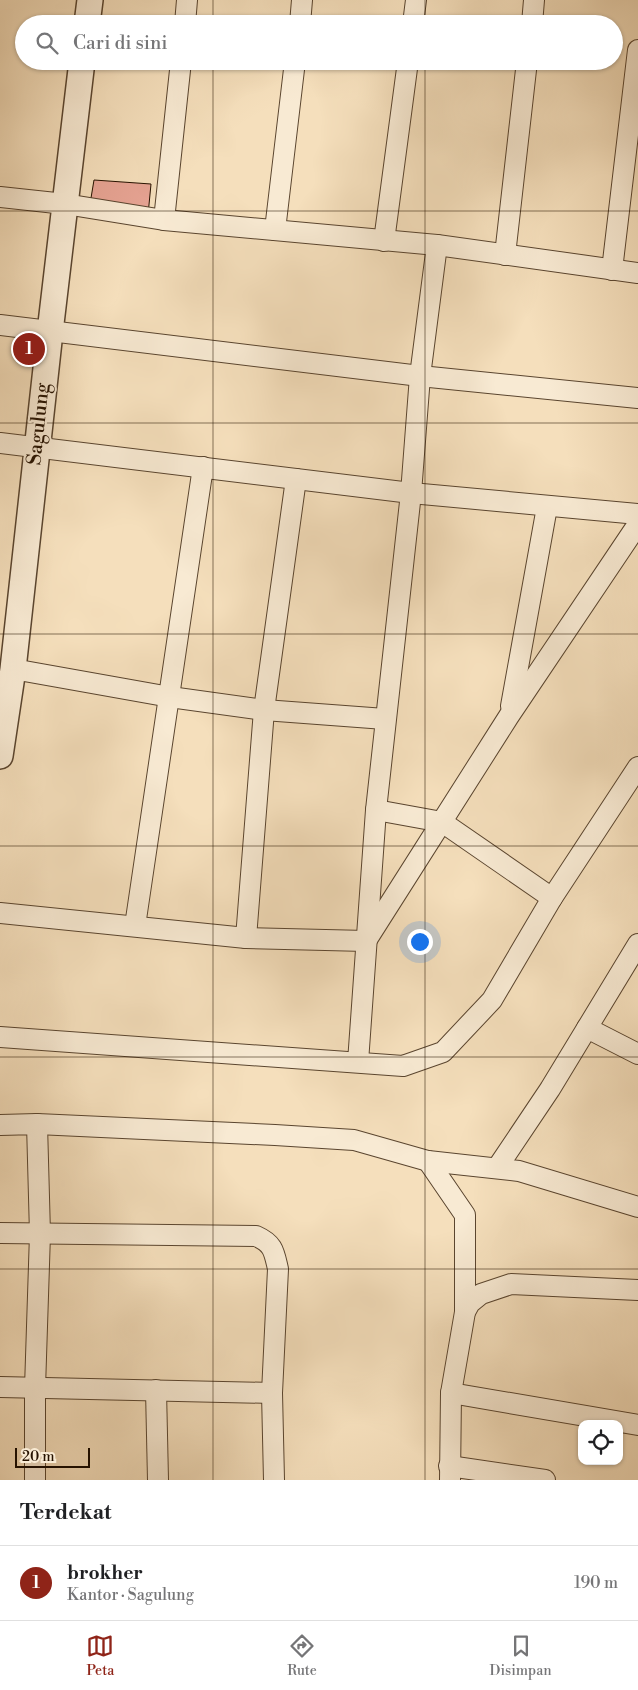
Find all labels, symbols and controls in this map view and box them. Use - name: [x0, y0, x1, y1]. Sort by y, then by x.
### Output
- search box: [15, 15, 623, 70]
- icon: search: [33, 29, 61, 57]
- text: Cari di sini: [73, 31, 168, 55]
- pin: 1: [13, 330, 45, 368]
- street label: Sagulung: [22, 381, 56, 467]
- your location: [407, 929, 433, 955]
- map controls: [578, 1420, 623, 1465]
- button: locate: [578, 1420, 623, 1465]
- scale bar: [15, 1445, 90, 1468]
- text: 20 m: [22, 1448, 54, 1466]
- text: Terdekat: [20, 1500, 111, 1526]
- text: brokher: [67, 1561, 143, 1585]
- text: 1: [32, 1573, 40, 1593]
- text: 190 m: [574, 1573, 618, 1593]
- text: Kantor · Sagulung: [67, 1585, 194, 1605]
- tab: Peta: [86, 1632, 114, 1680]
- tab: Rute: [287, 1632, 317, 1680]
- tab: Disimpan: [490, 1632, 552, 1680]

